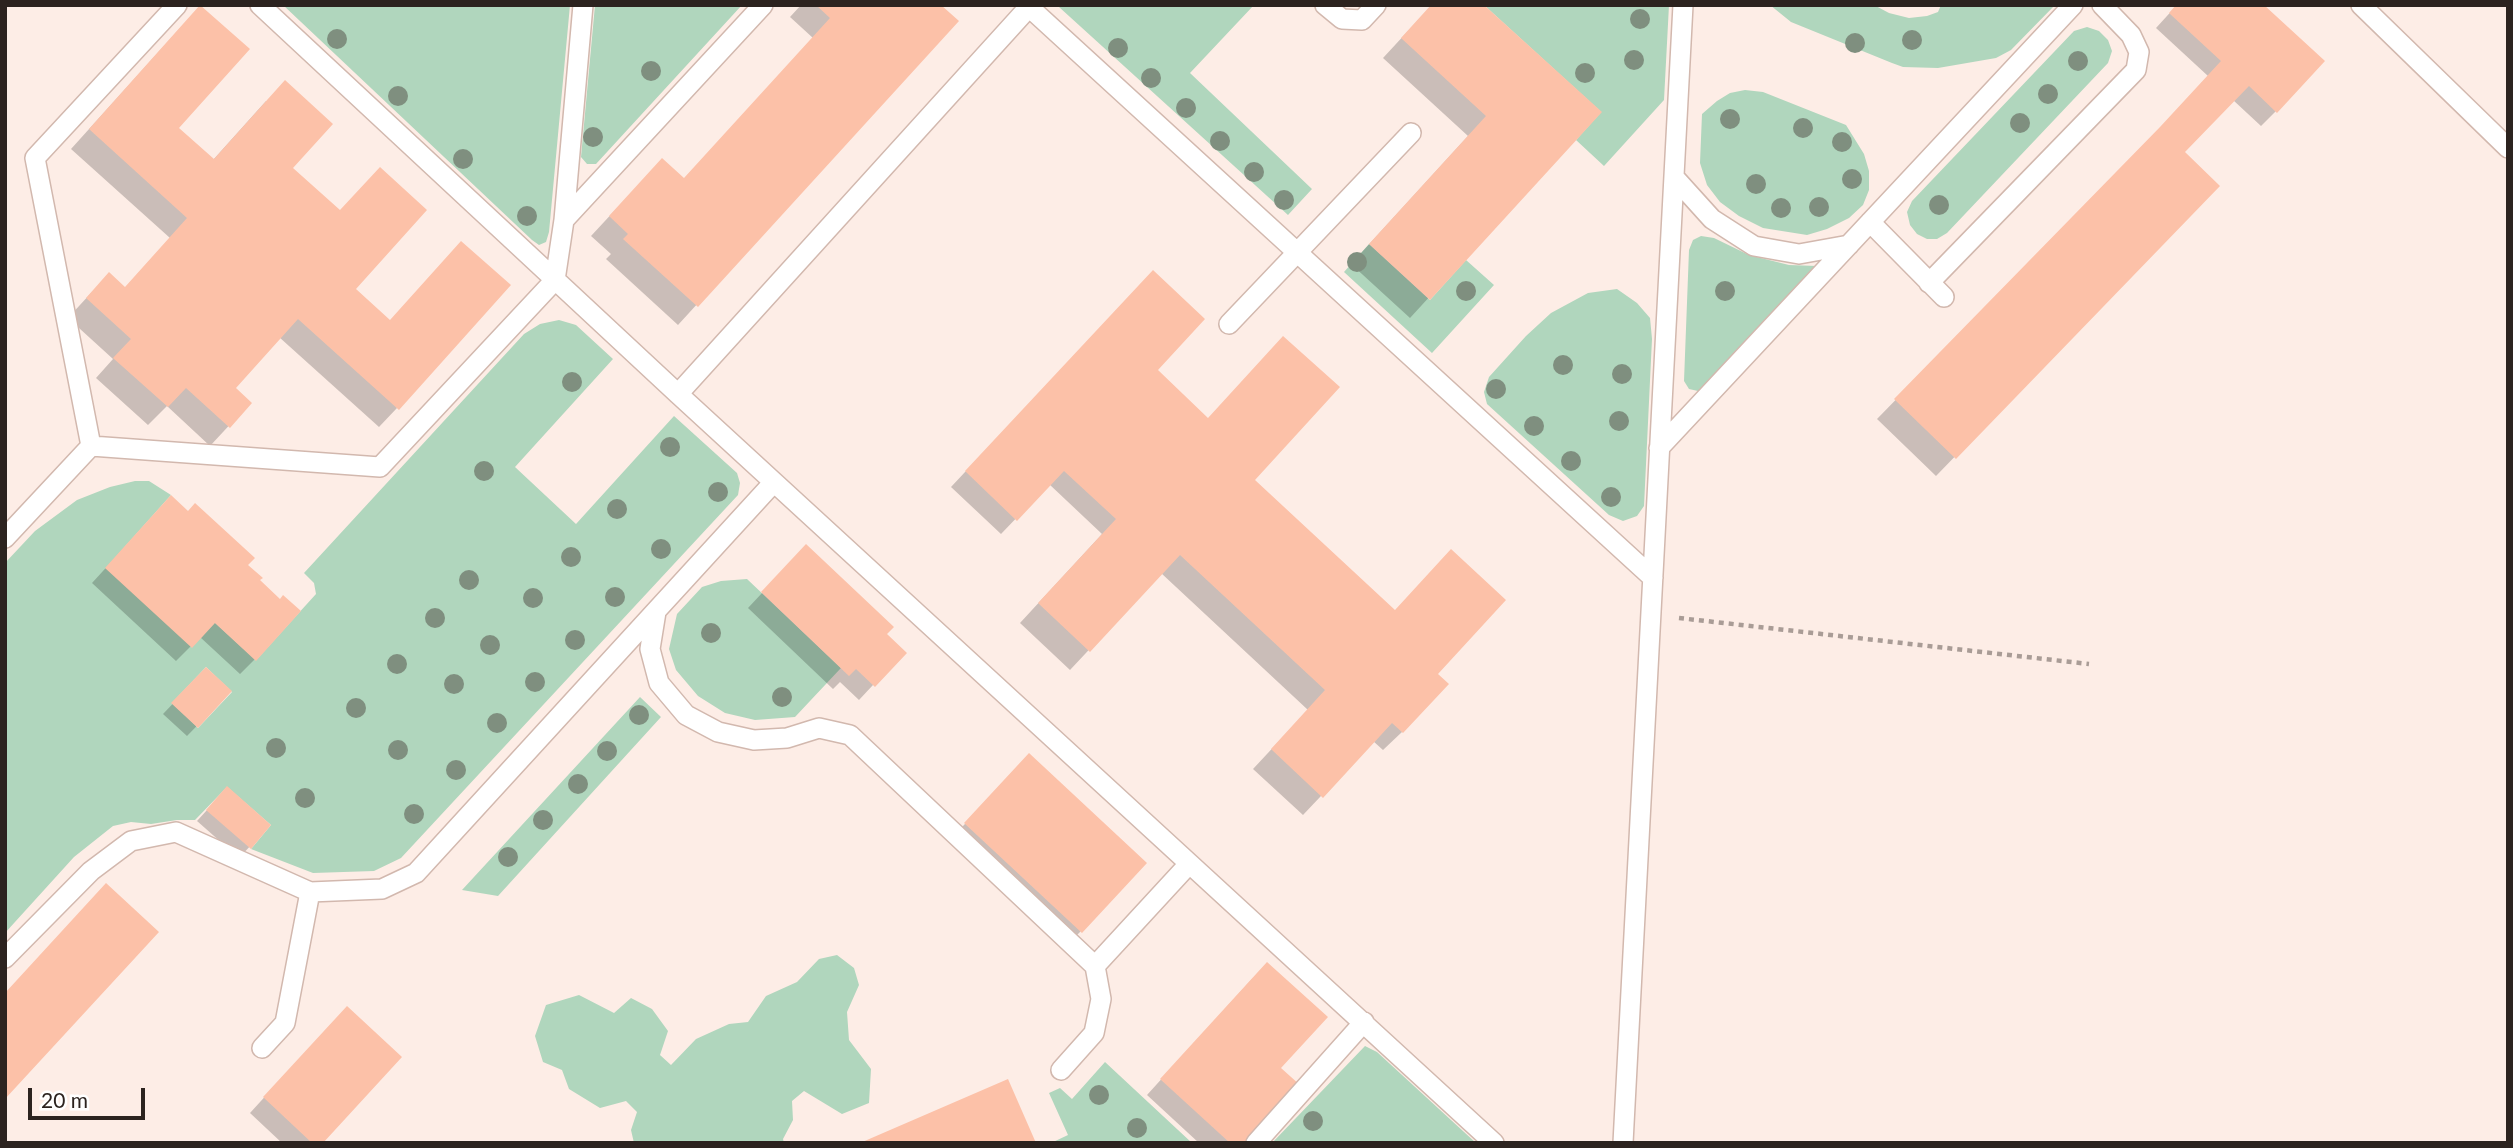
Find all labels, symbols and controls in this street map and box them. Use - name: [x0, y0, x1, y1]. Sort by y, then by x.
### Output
- scale bar: [32, 1074, 149, 1118]
- text: 20 m: [41, 1087, 88, 1112]

